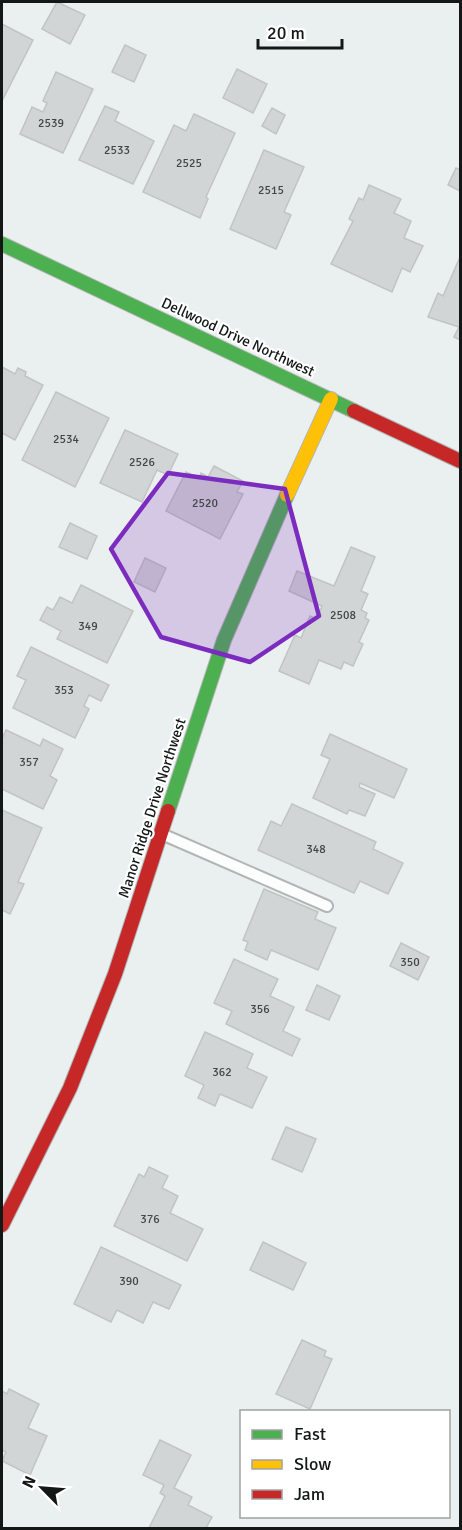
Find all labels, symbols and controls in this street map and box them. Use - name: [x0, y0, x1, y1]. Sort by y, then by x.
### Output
- scale bar: [258, 12, 342, 50]
- text: 20 m: [267, 22, 305, 44]
- house number: 2539: [38, 116, 64, 131]
- house number: 2533: [104, 143, 130, 158]
- house number: 2525: [176, 156, 202, 171]
- house number: 2515: [258, 183, 284, 198]
- street label: Dellwood Drive Northwest: [158, 294, 318, 380]
- house number: 2534: [53, 432, 79, 447]
- house number: 2526: [129, 455, 155, 470]
- house number: 2520: [192, 496, 218, 511]
- house number: 2508: [330, 608, 356, 623]
- house number: 349: [78, 619, 98, 634]
- house number: 353: [54, 683, 74, 698]
- street label: Manor Ridge Drive Northwest: [114, 716, 190, 900]
- house number: 357: [19, 755, 39, 770]
- house number: 348: [306, 842, 326, 857]
- house number: 350: [400, 955, 420, 970]
- house number: 356: [250, 1002, 270, 1017]
- house number: 362: [212, 1065, 232, 1080]
- house number: 376: [140, 1212, 160, 1227]
- house number: 390: [119, 1274, 139, 1289]
- legend: [240, 1410, 450, 1518]
- text: Fast: [294, 1423, 326, 1445]
- text: Slow: [294, 1453, 331, 1475]
- north arrow: [12, 1458, 72, 1518]
- text: N: [18, 1473, 41, 1491]
- text: Jam: [294, 1483, 325, 1505]

